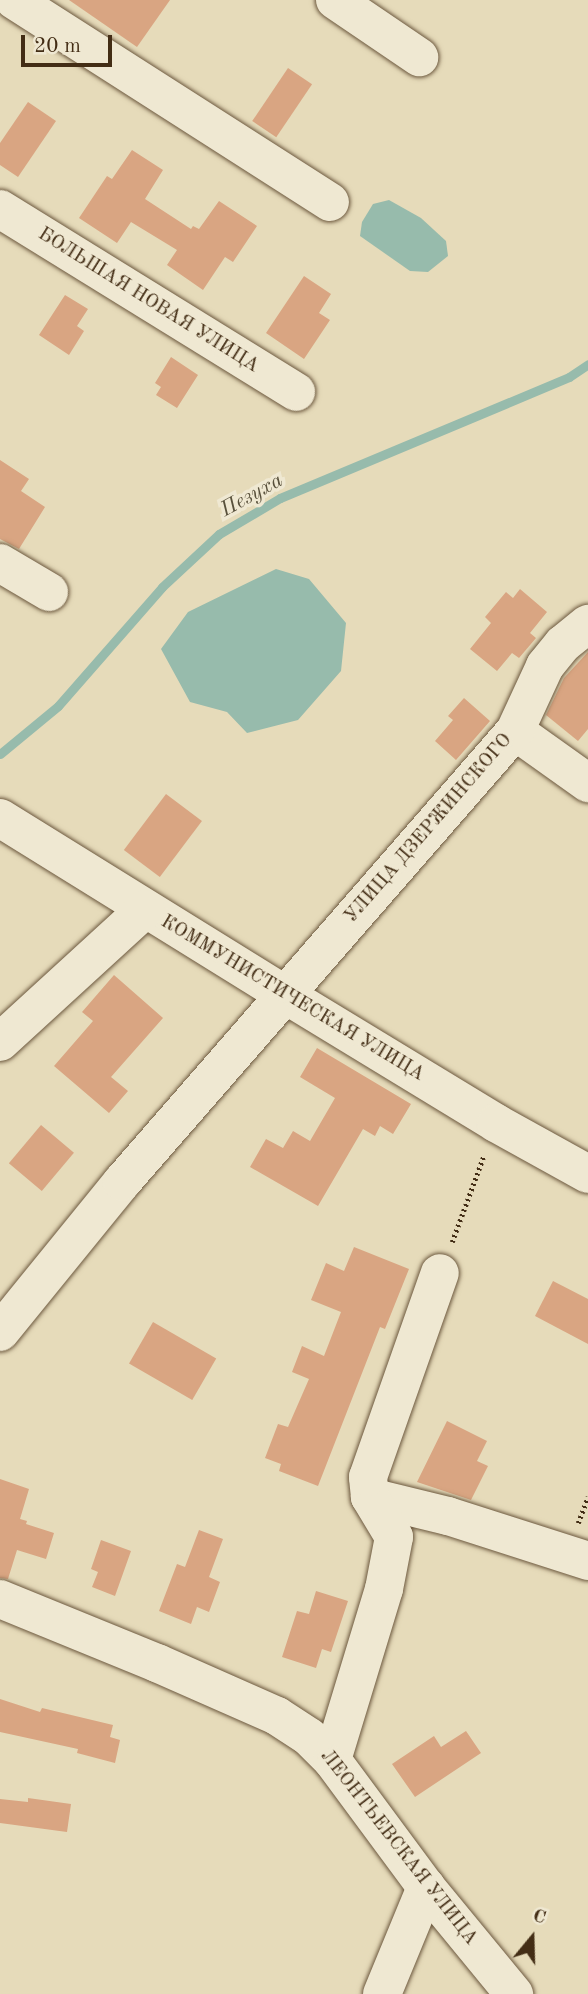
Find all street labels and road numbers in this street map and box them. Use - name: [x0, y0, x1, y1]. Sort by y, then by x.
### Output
- street label: БОЛЬШАЯ НОВАЯ УЛИЦА: [33, 223, 263, 379]
- street label: УЛИЦА ДЗЕРЖИНСКОГО: [340, 730, 518, 928]
- street label: КОММУНИСТИЧЕСКАЯ УЛИЦА: [156, 911, 428, 1087]
- street label: ЛЕОНТЬЕВСКАЯ УЛИЦА: [315, 1746, 481, 1950]

